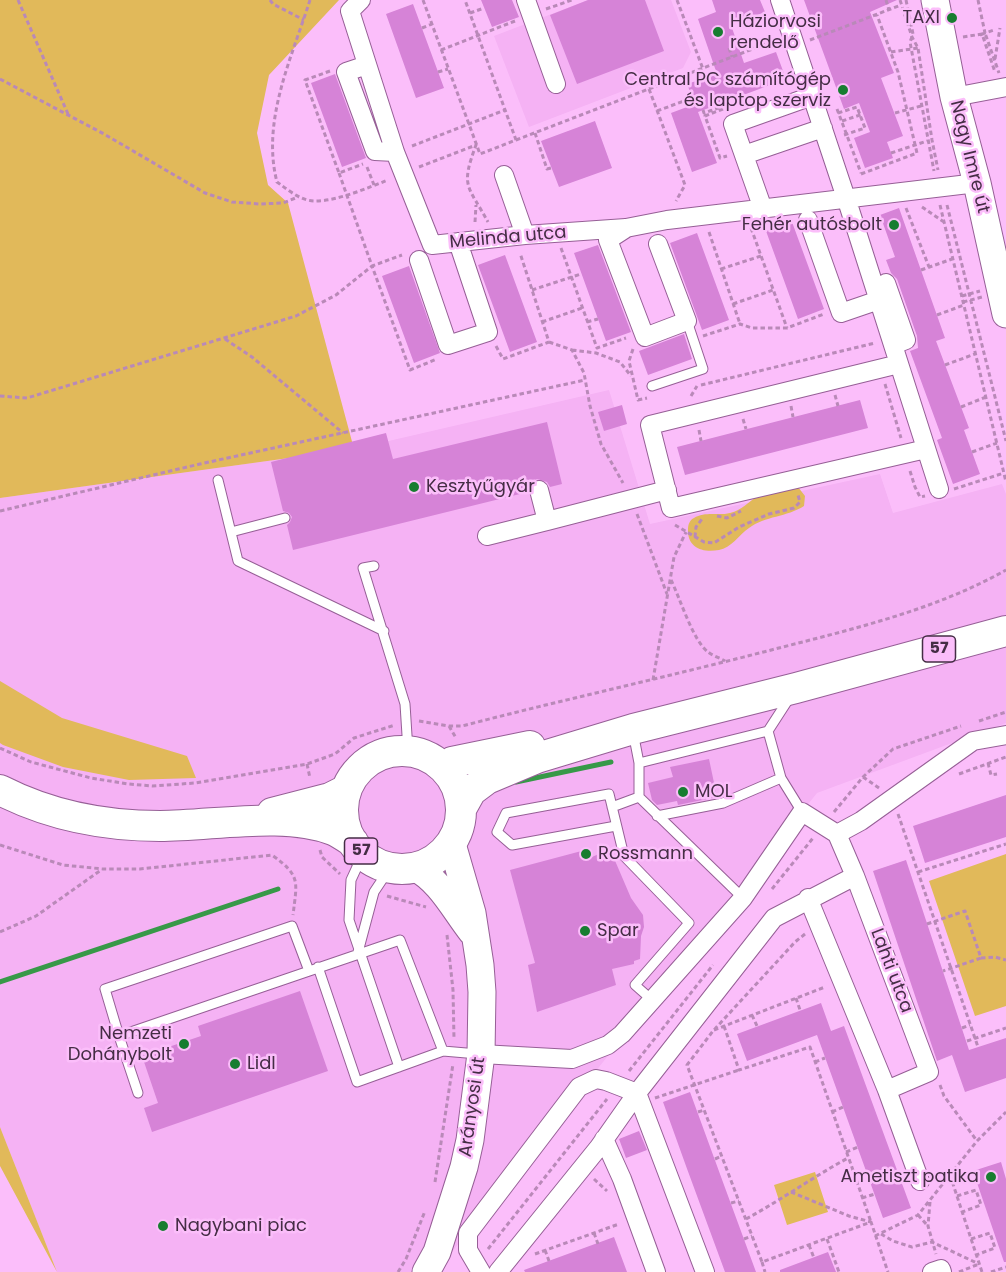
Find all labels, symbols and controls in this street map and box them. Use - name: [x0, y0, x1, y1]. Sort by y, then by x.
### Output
- place label: TAXI: [903, 7, 940, 29]
- place label: Háziorvosi rendelő: [730, 11, 821, 54]
- marker: TAXI: [945, 11, 959, 25]
- marker: Háziorvosi rendelő: [711, 25, 725, 39]
- place label: Central PC számítógép és laptop szerviz: [624, 69, 831, 112]
- marker: Central PC számítógép és laptop szerviz: [836, 83, 850, 97]
- street label: Nagy Imre út: [945, 98, 993, 216]
- place label: Fehér autósbolt: [742, 214, 882, 236]
- marker: Fehér autósbolt: [887, 218, 901, 232]
- street label: Melinda utca: [449, 222, 567, 254]
- place label: Kesztyűgyár: [426, 476, 535, 498]
- marker: Kesztyűgyár: [407, 480, 421, 494]
- road number: 57: [922, 636, 956, 662]
- place label: MOL: [695, 781, 732, 803]
- marker: MOL: [676, 785, 690, 799]
- road number: 57: [344, 838, 378, 864]
- place label: Rossmann: [598, 843, 693, 865]
- marker: Rossmann: [579, 847, 593, 861]
- place label: Spar: [597, 920, 639, 942]
- marker: Spar: [578, 924, 592, 938]
- street label: Lahti utca: [865, 926, 917, 1016]
- place label: Nemzeti Dohánybolt: [68, 1023, 172, 1066]
- marker: Nemzeti Dohánybolt: [177, 1037, 191, 1051]
- place label: Lidl: [247, 1053, 276, 1075]
- street label: Arányosi út: [455, 1056, 491, 1158]
- marker: Lidl: [228, 1057, 242, 1071]
- place label: Ametiszt patika: [840, 1166, 979, 1188]
- marker: Ametiszt patika: [984, 1170, 998, 1184]
- place label: Nagybani piac: [175, 1215, 307, 1237]
- marker: Nagybani piac: [156, 1219, 170, 1233]

